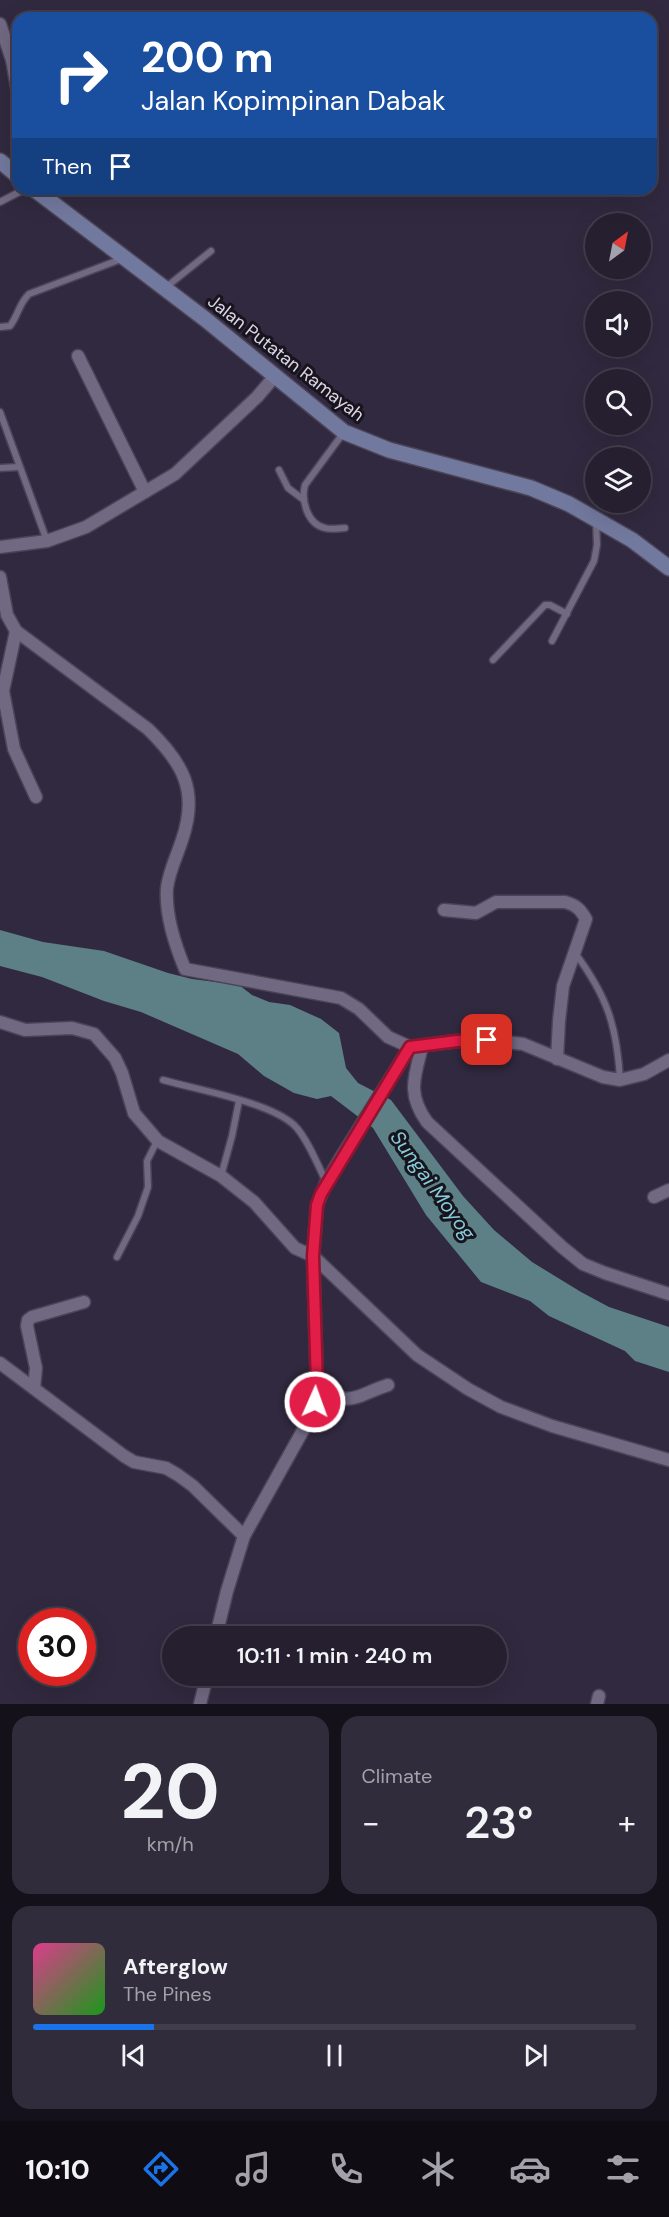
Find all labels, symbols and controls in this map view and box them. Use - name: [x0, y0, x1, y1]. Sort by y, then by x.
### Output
- text: 200 m: [141, 30, 274, 85]
- icon: right: [42, 36, 120, 114]
- text: Jalan Kopimpinan Dabak: [141, 83, 446, 118]
- icon: arrive: [104, 150, 137, 183]
- text: Then: [42, 152, 92, 181]
- north arrow: [585, 213, 651, 279]
- map controls: [585, 213, 651, 513]
- street label: Jalan Putatan Ramayah: [203, 289, 369, 427]
- button: sound: [585, 291, 651, 357]
- button: search: [585, 369, 651, 435]
- button: layers: [585, 447, 651, 513]
- pin: [461, 1014, 512, 1065]
- icon: arrive: [470, 1023, 503, 1056]
- water label: Sungai Moyog: [385, 1125, 482, 1245]
- position arrow: [283, 1370, 347, 1434]
- speed limit sign: 30: [18, 1608, 96, 1686]
- text: 10:11 · 1 min · 240 m: [237, 1641, 432, 1670]
- text: 20: [120, 1741, 220, 1842]
- text: Climate: [362, 1763, 432, 1789]
- text: 23°: [464, 1793, 533, 1852]
- text: −: [362, 1801, 380, 1844]
- text: +: [618, 1801, 636, 1844]
- text: km/h: [147, 1831, 194, 1857]
- text: Afterglow: [123, 1952, 228, 1981]
- text: The Pines: [123, 1981, 212, 2007]
- icon: previous: [117, 2039, 150, 2072]
- icon: pause: [318, 2039, 351, 2072]
- icon: next: [519, 2039, 552, 2072]
- icon: directions: [140, 2148, 182, 2190]
- icon: music: [232, 2148, 274, 2190]
- icon: phone: [325, 2148, 367, 2190]
- icon: climate: [417, 2148, 459, 2190]
- icon: car: [509, 2148, 551, 2190]
- icon: filters: [602, 2148, 644, 2190]
- text: 10:10: [25, 2152, 90, 2187]

